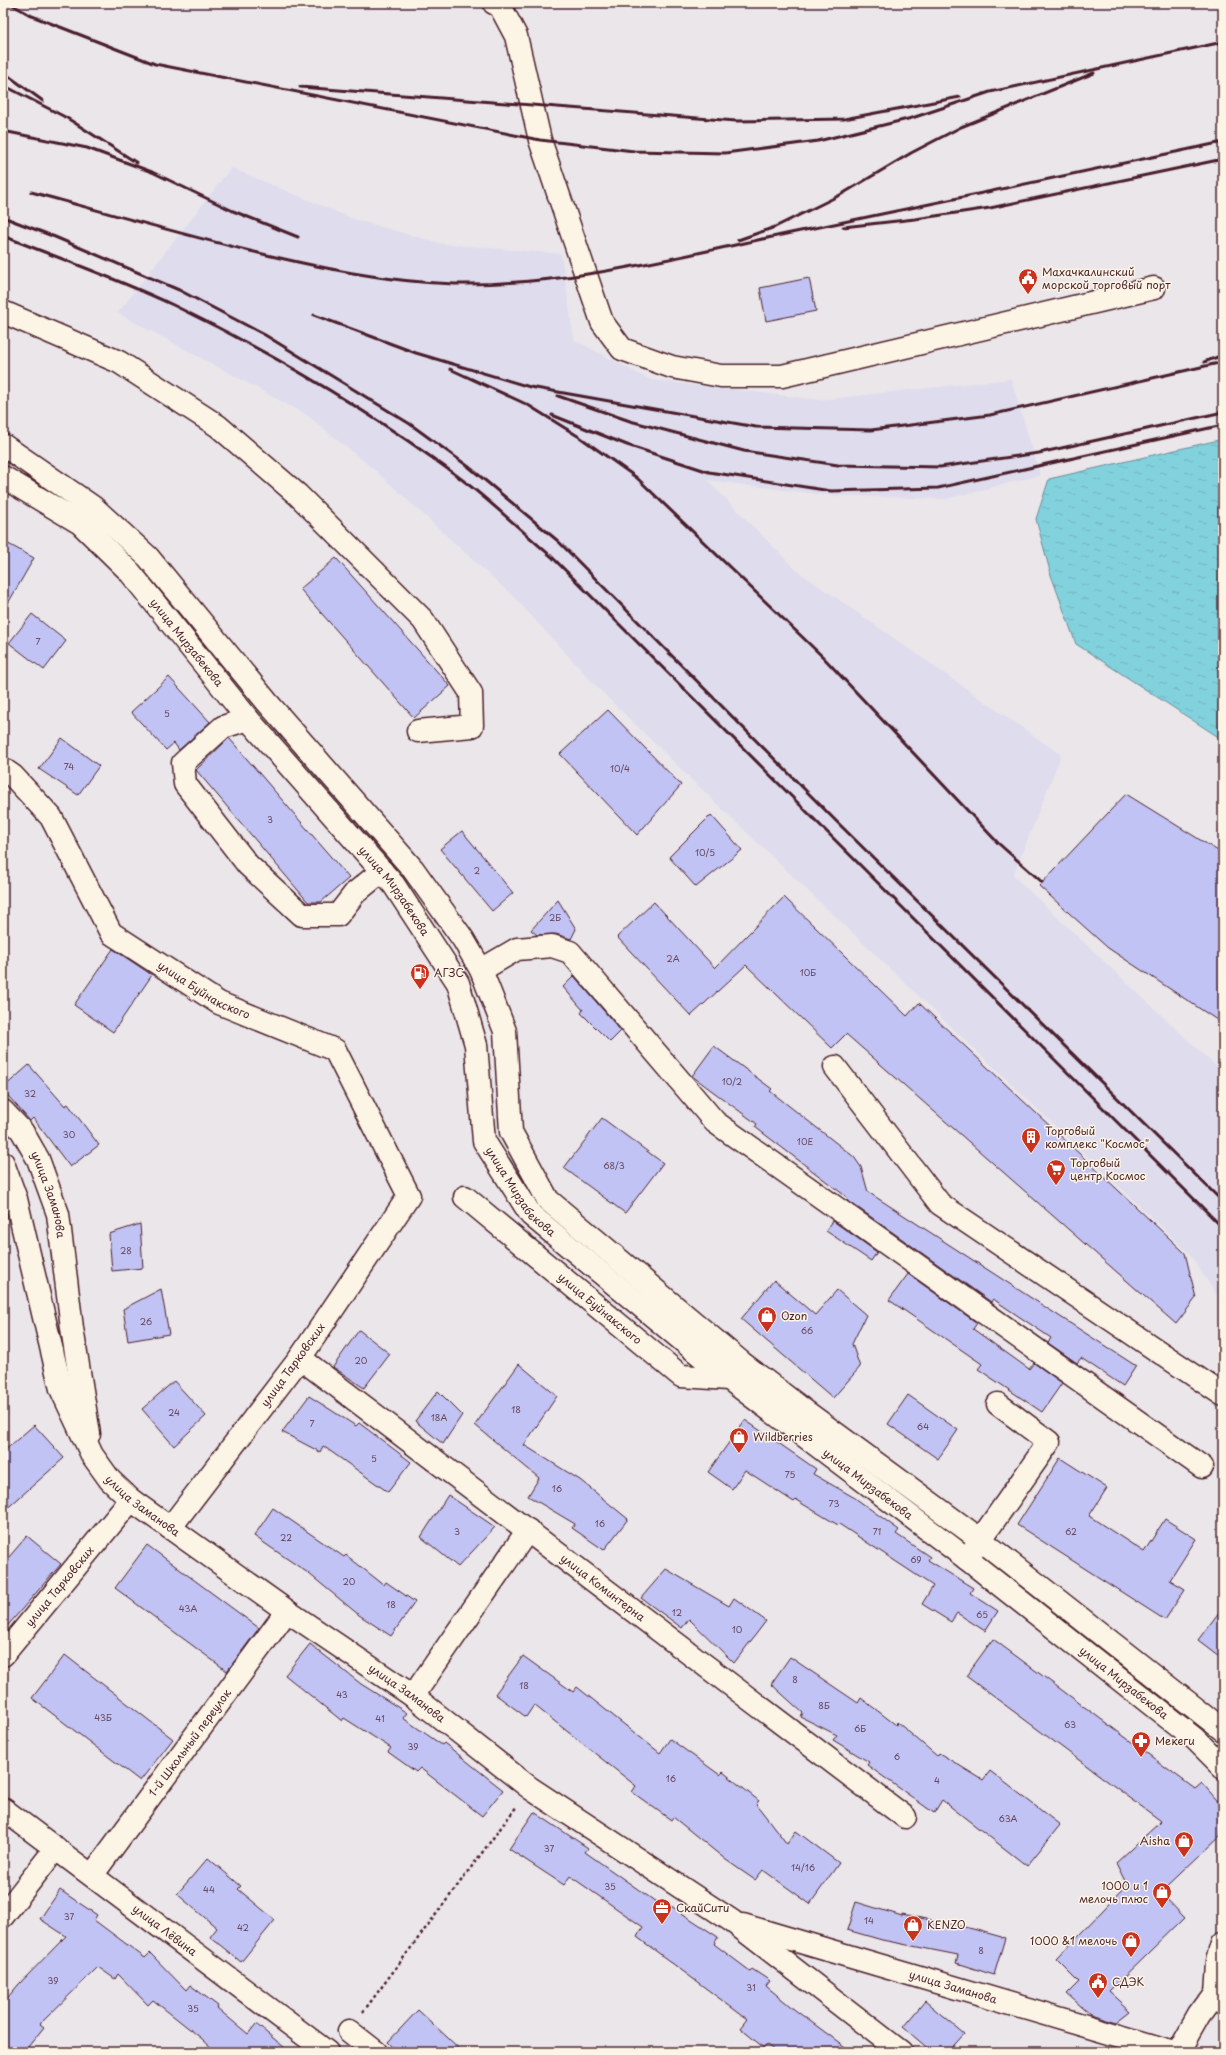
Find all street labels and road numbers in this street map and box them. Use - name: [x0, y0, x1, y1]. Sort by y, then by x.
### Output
- street label: улица Мирзабекова: [146, 594, 228, 690]
- street label: улица Мирзабекова: [355, 842, 434, 939]
- street label: улица Буйнакского: [154, 956, 253, 1023]
- street label: улица Мирзабекова: [482, 1143, 560, 1240]
- street label: улица Заманова: [27, 1147, 70, 1239]
- street label: улица Буйнакского: [554, 1268, 646, 1348]
- street label: улица Тарковских: [256, 1319, 329, 1410]
- street label: улица Мирзабекова: [819, 1444, 917, 1523]
- street label: улица Заманова: [101, 1472, 184, 1540]
- street label: улица Тарковских: [21, 1542, 98, 1630]
- street label: улица Коминтерна: [557, 1550, 649, 1625]
- street label: улица Мирзабекова: [1076, 1642, 1172, 1723]
- street label: улица Заманова: [365, 1659, 449, 1726]
- street label: 1-й Школьный переулок: [144, 1685, 235, 1800]
- street label: улица Лёвина: [129, 1900, 201, 1960]
- street label: улица Заманова: [907, 1965, 999, 2007]

